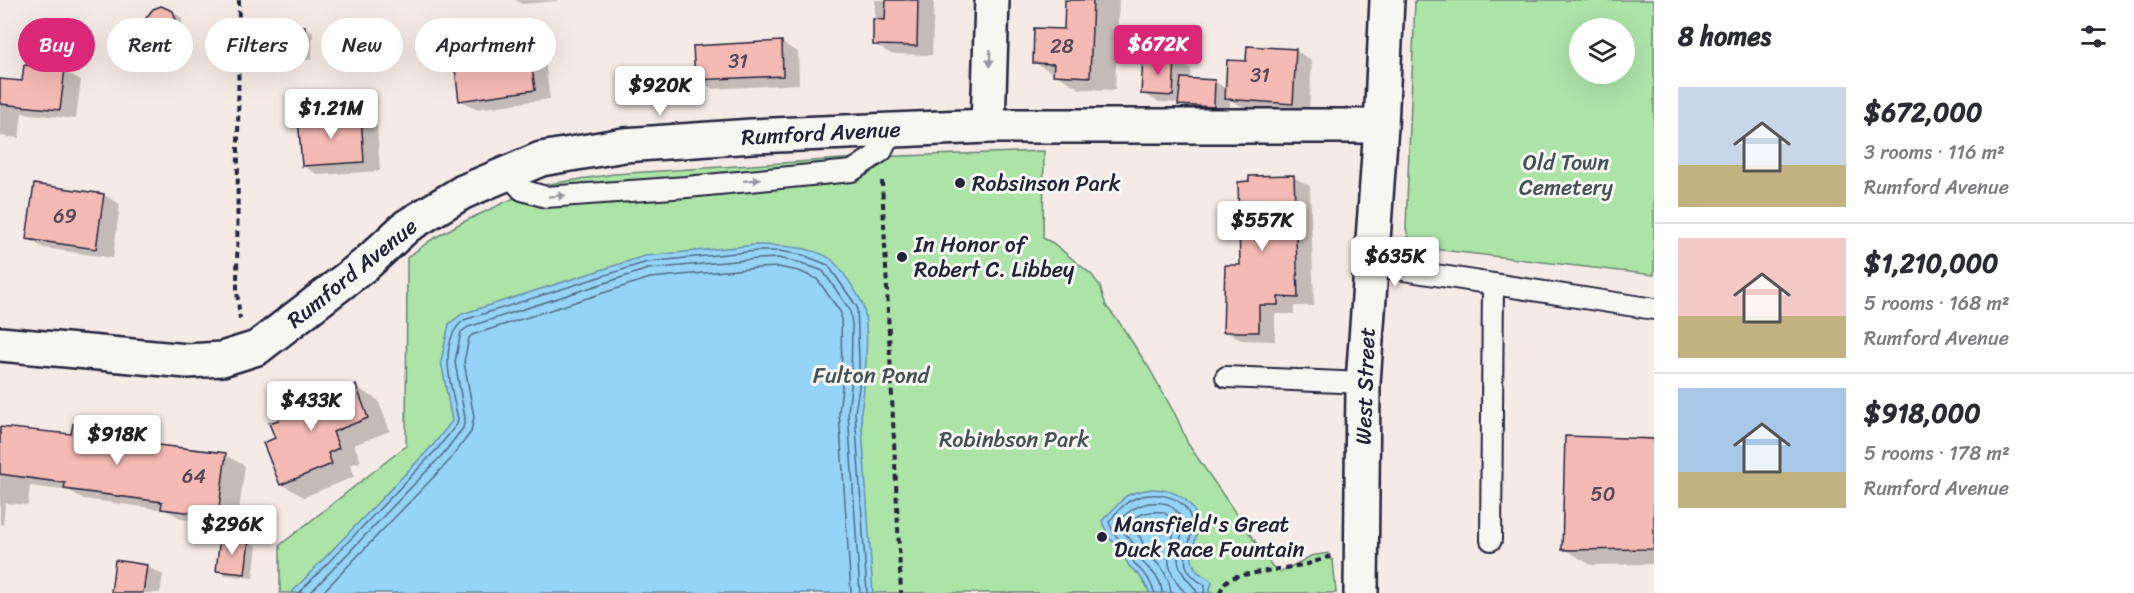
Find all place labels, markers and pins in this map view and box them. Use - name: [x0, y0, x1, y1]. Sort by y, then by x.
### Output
- pin: $672K: [1116, 25, 1200, 76]
- pin: $920K: [618, 66, 702, 117]
- pin: $1.21M: [282, 89, 380, 140]
- place label: Robsinson Park: [972, 164, 1121, 203]
- marker: Robsinson Park: [953, 176, 967, 190]
- pin: $557K: [1220, 201, 1304, 252]
- place label: In Honor of Robert C. Libbey: [913, 225, 1075, 289]
- pin: $635K: [1353, 237, 1437, 288]
- marker: In Honor of Robert C. Libbey: [895, 250, 909, 264]
- pin: $433K: [269, 381, 353, 432]
- pin: $918K: [75, 415, 159, 466]
- pin: $296K: [190, 505, 274, 556]
- place label: Mansfield's Great Duck Race Fountain: [1114, 505, 1305, 569]
- marker: Mansfield's Great Duck Race Fountain: [1095, 530, 1109, 544]

